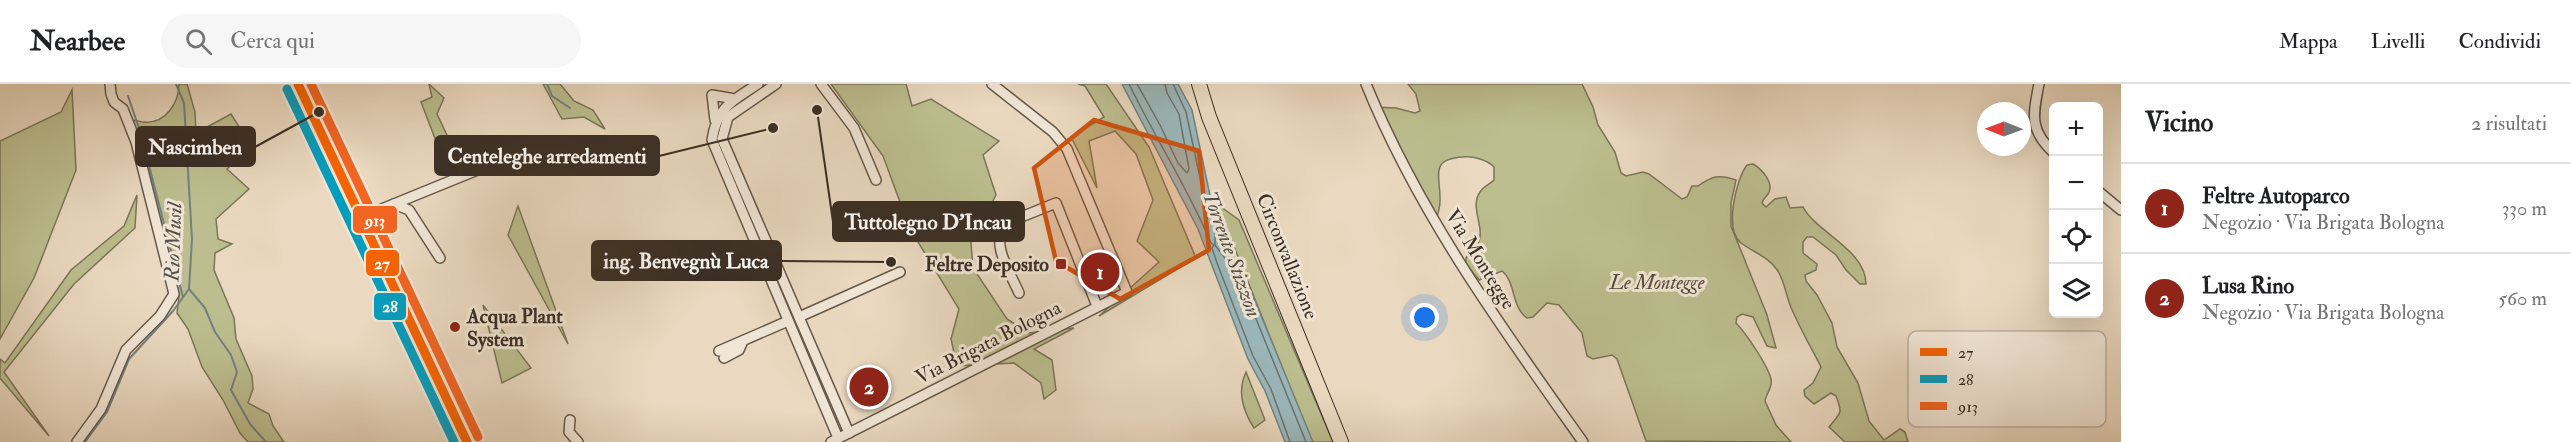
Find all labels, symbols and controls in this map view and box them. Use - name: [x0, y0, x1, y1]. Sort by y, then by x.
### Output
- search box: [161, 14, 581, 68]
- text: Nearbee: [30, 24, 125, 59]
- icon: search: [182, 25, 215, 58]
- text: Cerca qui: [230, 27, 315, 55]
- text: Mappa: [2279, 28, 2338, 55]
- text: Livelli: [2371, 28, 2425, 55]
- text: Condividi: [2458, 28, 2541, 55]
- north arrow: [1977, 102, 2031, 156]
- map controls: [2049, 102, 2103, 318]
- button: +: [2049, 102, 2103, 156]
- text: Vicino: [2145, 107, 2213, 139]
- text: 2 risultati: [2471, 111, 2547, 136]
- callout: Nascimben: [136, 127, 255, 166]
- text: Nascimben: [147, 134, 242, 161]
- callout: Centeleghe arredamenti: [435, 136, 659, 175]
- text: Centeleghe arredamenti: [447, 143, 647, 170]
- button: −: [2049, 156, 2103, 210]
- text: Feltre Autoparco: [2202, 182, 2350, 210]
- water label: Torrente Stizzon: [1196, 187, 1267, 321]
- street label: Circonvallazione: [1251, 190, 1324, 323]
- text: 1: [2161, 196, 2168, 221]
- text: 330 m: [2502, 196, 2547, 221]
- water label: Rio Musil: [159, 200, 188, 283]
- callout: Tuttolegno D'Incau: [833, 202, 1024, 241]
- line badge: 913: [352, 205, 398, 234]
- street label: Via Montegge: [1440, 205, 1521, 314]
- text: Tuttolegno D'Incau: [843, 209, 1012, 236]
- button: locate: [2049, 210, 2103, 264]
- text: Negozio · Via Brigata Bologna: [2202, 210, 2444, 235]
- text: 913: [363, 211, 385, 231]
- callout: ing. Benvegnù Luca: [592, 241, 781, 280]
- text: ing. Benvegnù Luca: [602, 248, 770, 275]
- line badge: 27: [365, 249, 400, 277]
- pin: 1: [1080, 250, 1120, 294]
- place label: Feltre Deposito: [925, 252, 1049, 278]
- text: 27: [374, 254, 390, 274]
- marker: Feltre Deposito: [1054, 257, 1068, 271]
- button: layers: [2049, 264, 2103, 318]
- park label: Le Montegge: [1609, 270, 1705, 295]
- text: Lusa Rino: [2202, 272, 2294, 300]
- text: 2: [2159, 286, 2170, 311]
- text: 560 m: [2498, 286, 2547, 311]
- line badge: 28: [373, 292, 407, 321]
- street label: Via Brigata Bologna: [911, 295, 1066, 390]
- text: 28: [382, 297, 398, 317]
- text: Negozio · Via Brigata Bologna: [2202, 300, 2444, 325]
- your location: [1410, 303, 1439, 332]
- place label: Acqua Plant System: [466, 304, 563, 353]
- marker: Acqua Plant System: [448, 320, 462, 334]
- legend: [1908, 331, 2106, 427]
- text: 27: [1958, 343, 1974, 363]
- pin: 2: [850, 364, 888, 410]
- text: 28: [1958, 370, 1974, 390]
- text: 913: [1957, 397, 1978, 417]

